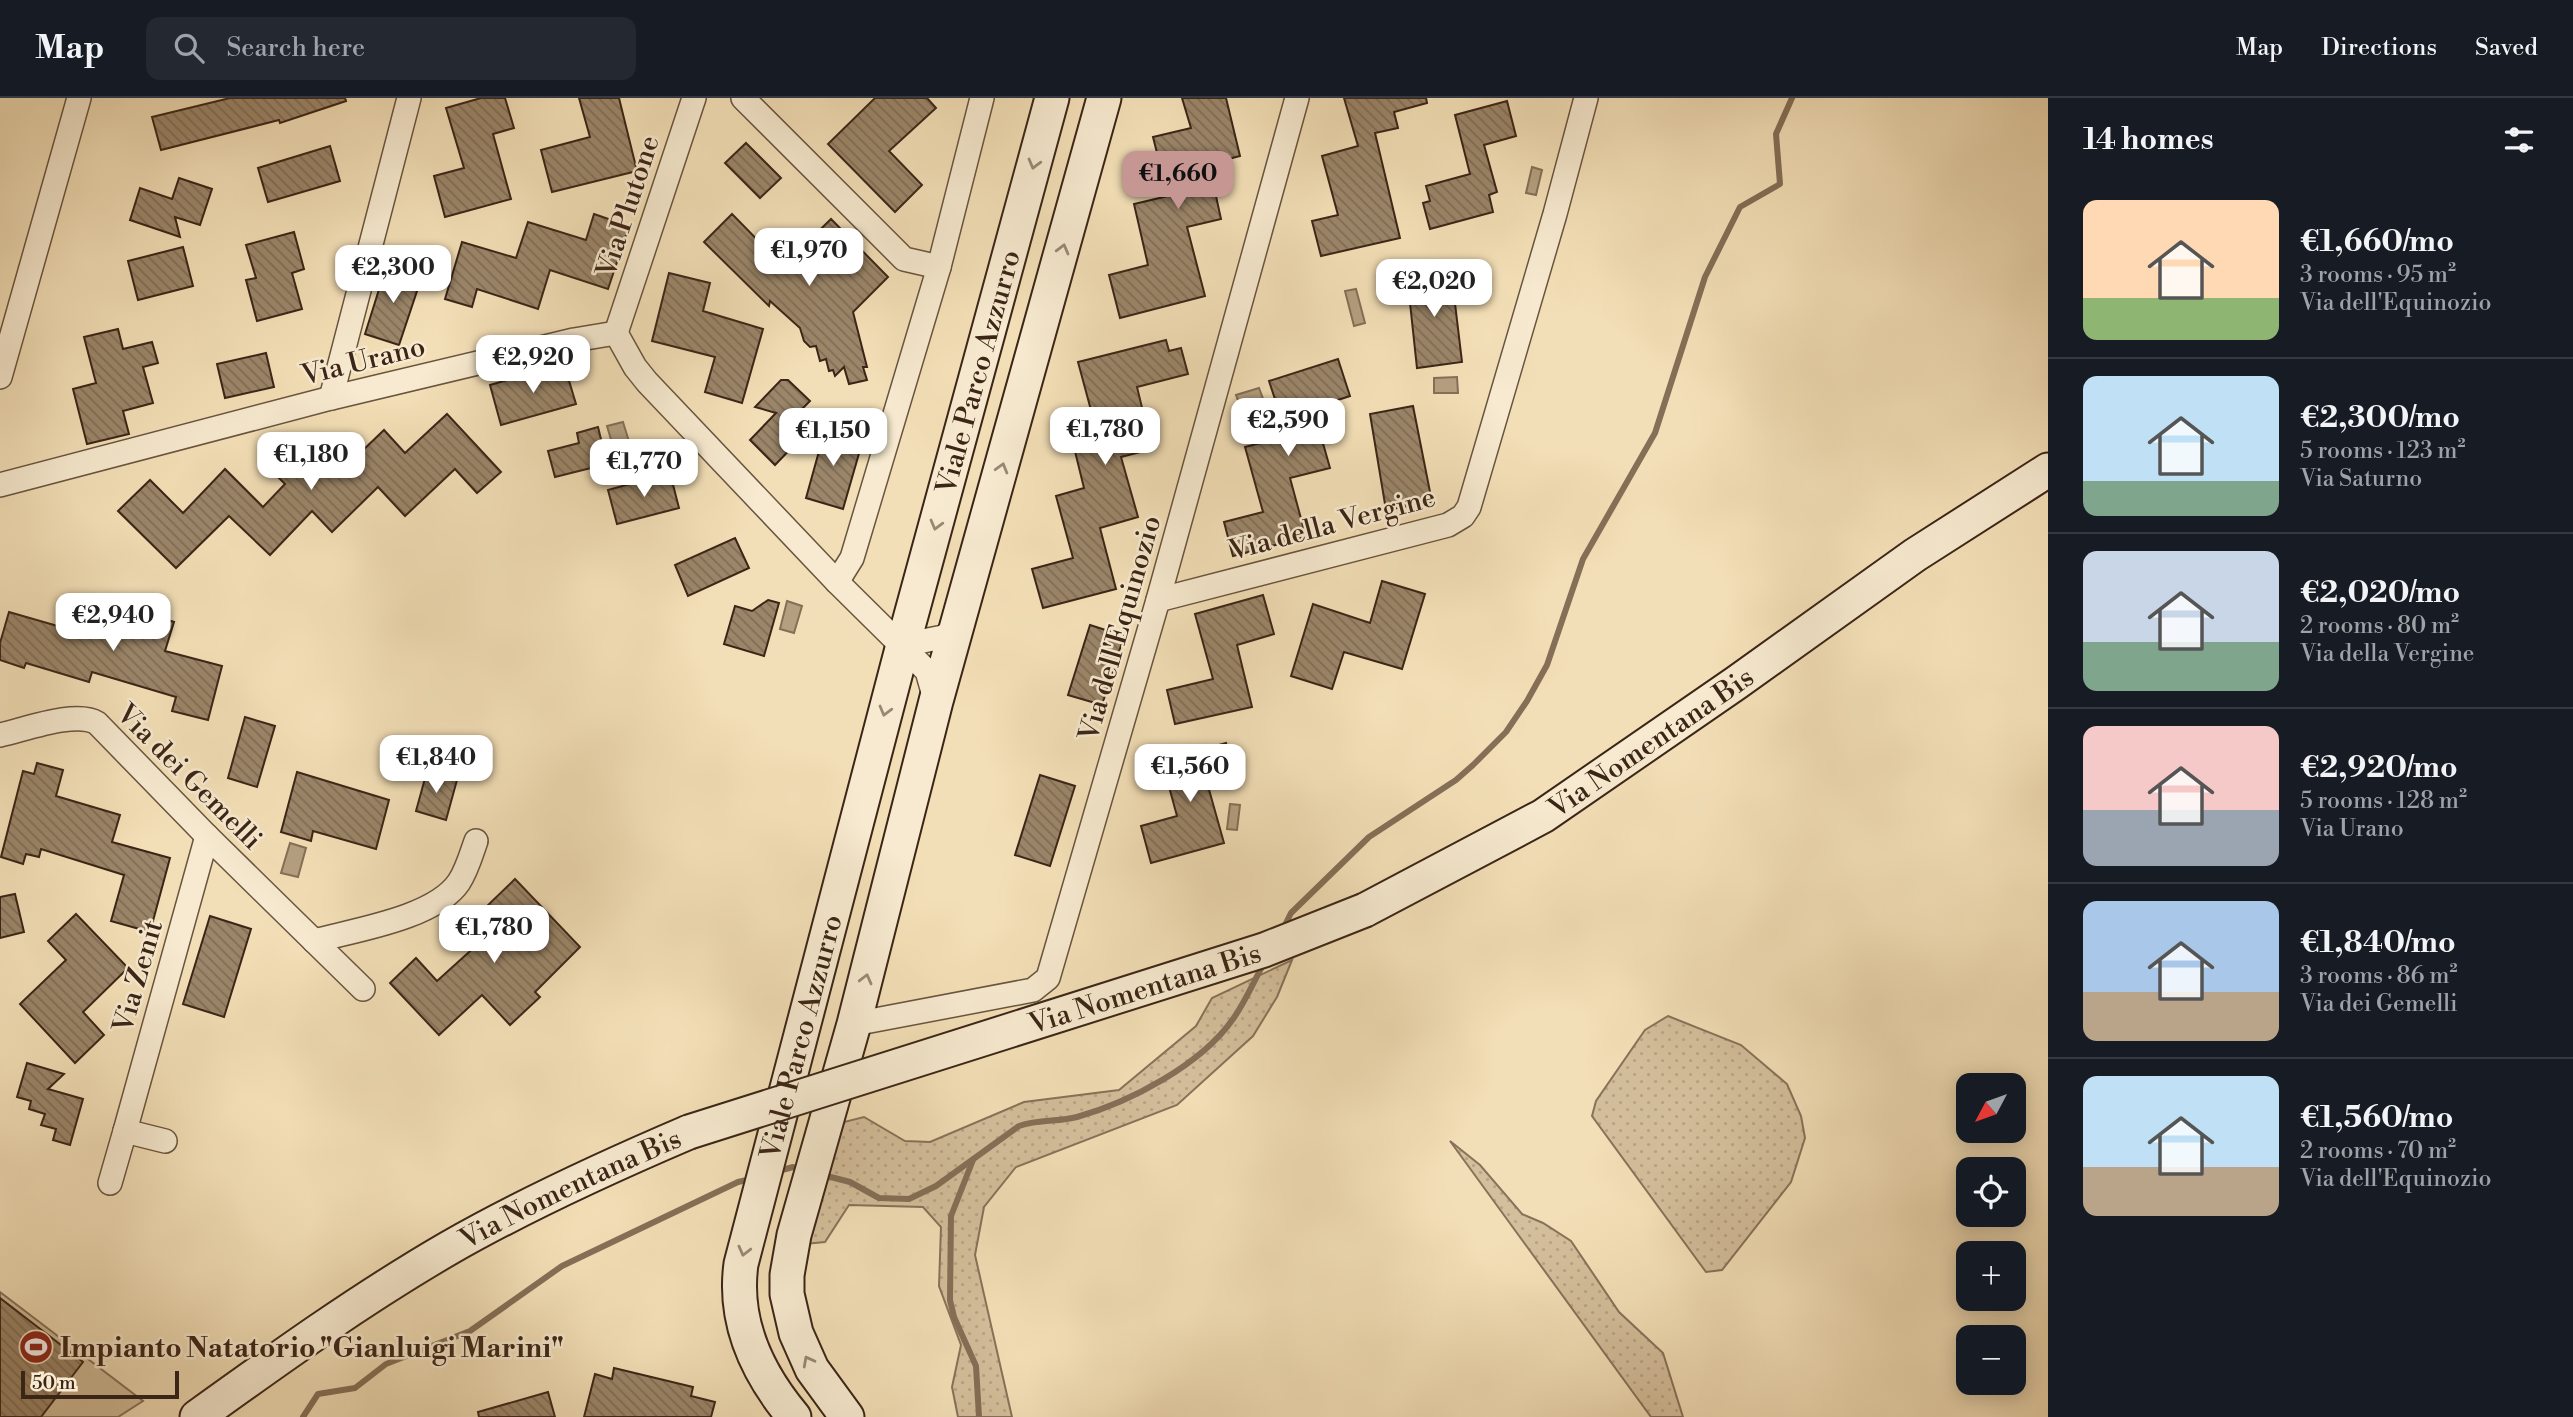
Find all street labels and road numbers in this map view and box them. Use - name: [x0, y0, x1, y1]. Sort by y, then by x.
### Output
- street label: Via Plutone: [589, 131, 668, 283]
- street label: Viale Parco Azzurro: [929, 246, 1029, 499]
- street label: Via Urano: [297, 329, 429, 394]
- street label: Via della Vergine: [1224, 480, 1439, 569]
- street label: Via dell'Equinozio: [1071, 512, 1169, 746]
- street label: Via Nomentana Bis: [1541, 660, 1761, 827]
- street label: Via dei Gemelli: [108, 696, 269, 857]
- street label: Viale Parco Azzurro: [753, 911, 851, 1164]
- street label: Via Zenit: [105, 916, 171, 1038]
- street label: Via Nomentana Bis: [1024, 936, 1266, 1043]
- street label: Via Nomentana Bis: [453, 1121, 687, 1258]

